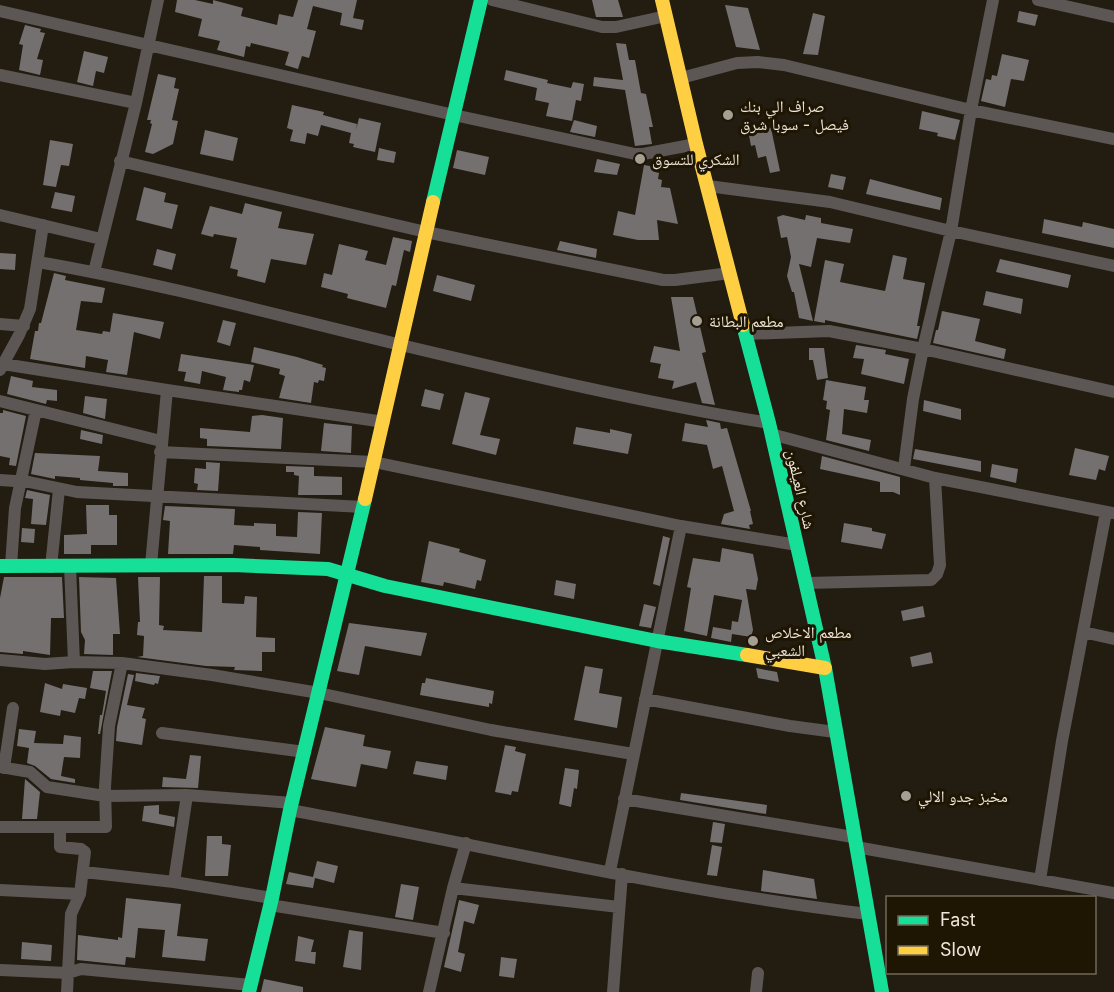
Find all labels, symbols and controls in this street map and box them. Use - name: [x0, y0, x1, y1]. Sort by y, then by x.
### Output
- place label: صراف الي بنك فيصل - سوبا شرق: [740, 96, 849, 135]
- marker: صراف الي بنك فيصل - سوبا شرق: [721, 108, 735, 122]
- place label: الشكري للتسوق: [652, 149, 740, 172]
- marker: الشكري للتسوق: [633, 152, 647, 166]
- place label: مطعم البطانة: [709, 311, 784, 332]
- marker: مطعم البطانة: [690, 314, 704, 328]
- street label: شارع العيلفون: [781, 447, 820, 531]
- place label: مطعم الاخلاص الشعبي: [765, 622, 852, 663]
- marker: مطعم الاخلاص الشعبي: [746, 634, 760, 648]
- place label: مخبز جدو الالي: [918, 786, 1008, 809]
- marker: مخبز جدو الالي: [899, 789, 913, 803]
- legend: [886, 896, 1096, 974]
- text: Fast: [940, 909, 976, 930]
- text: Slow: [940, 939, 981, 960]

